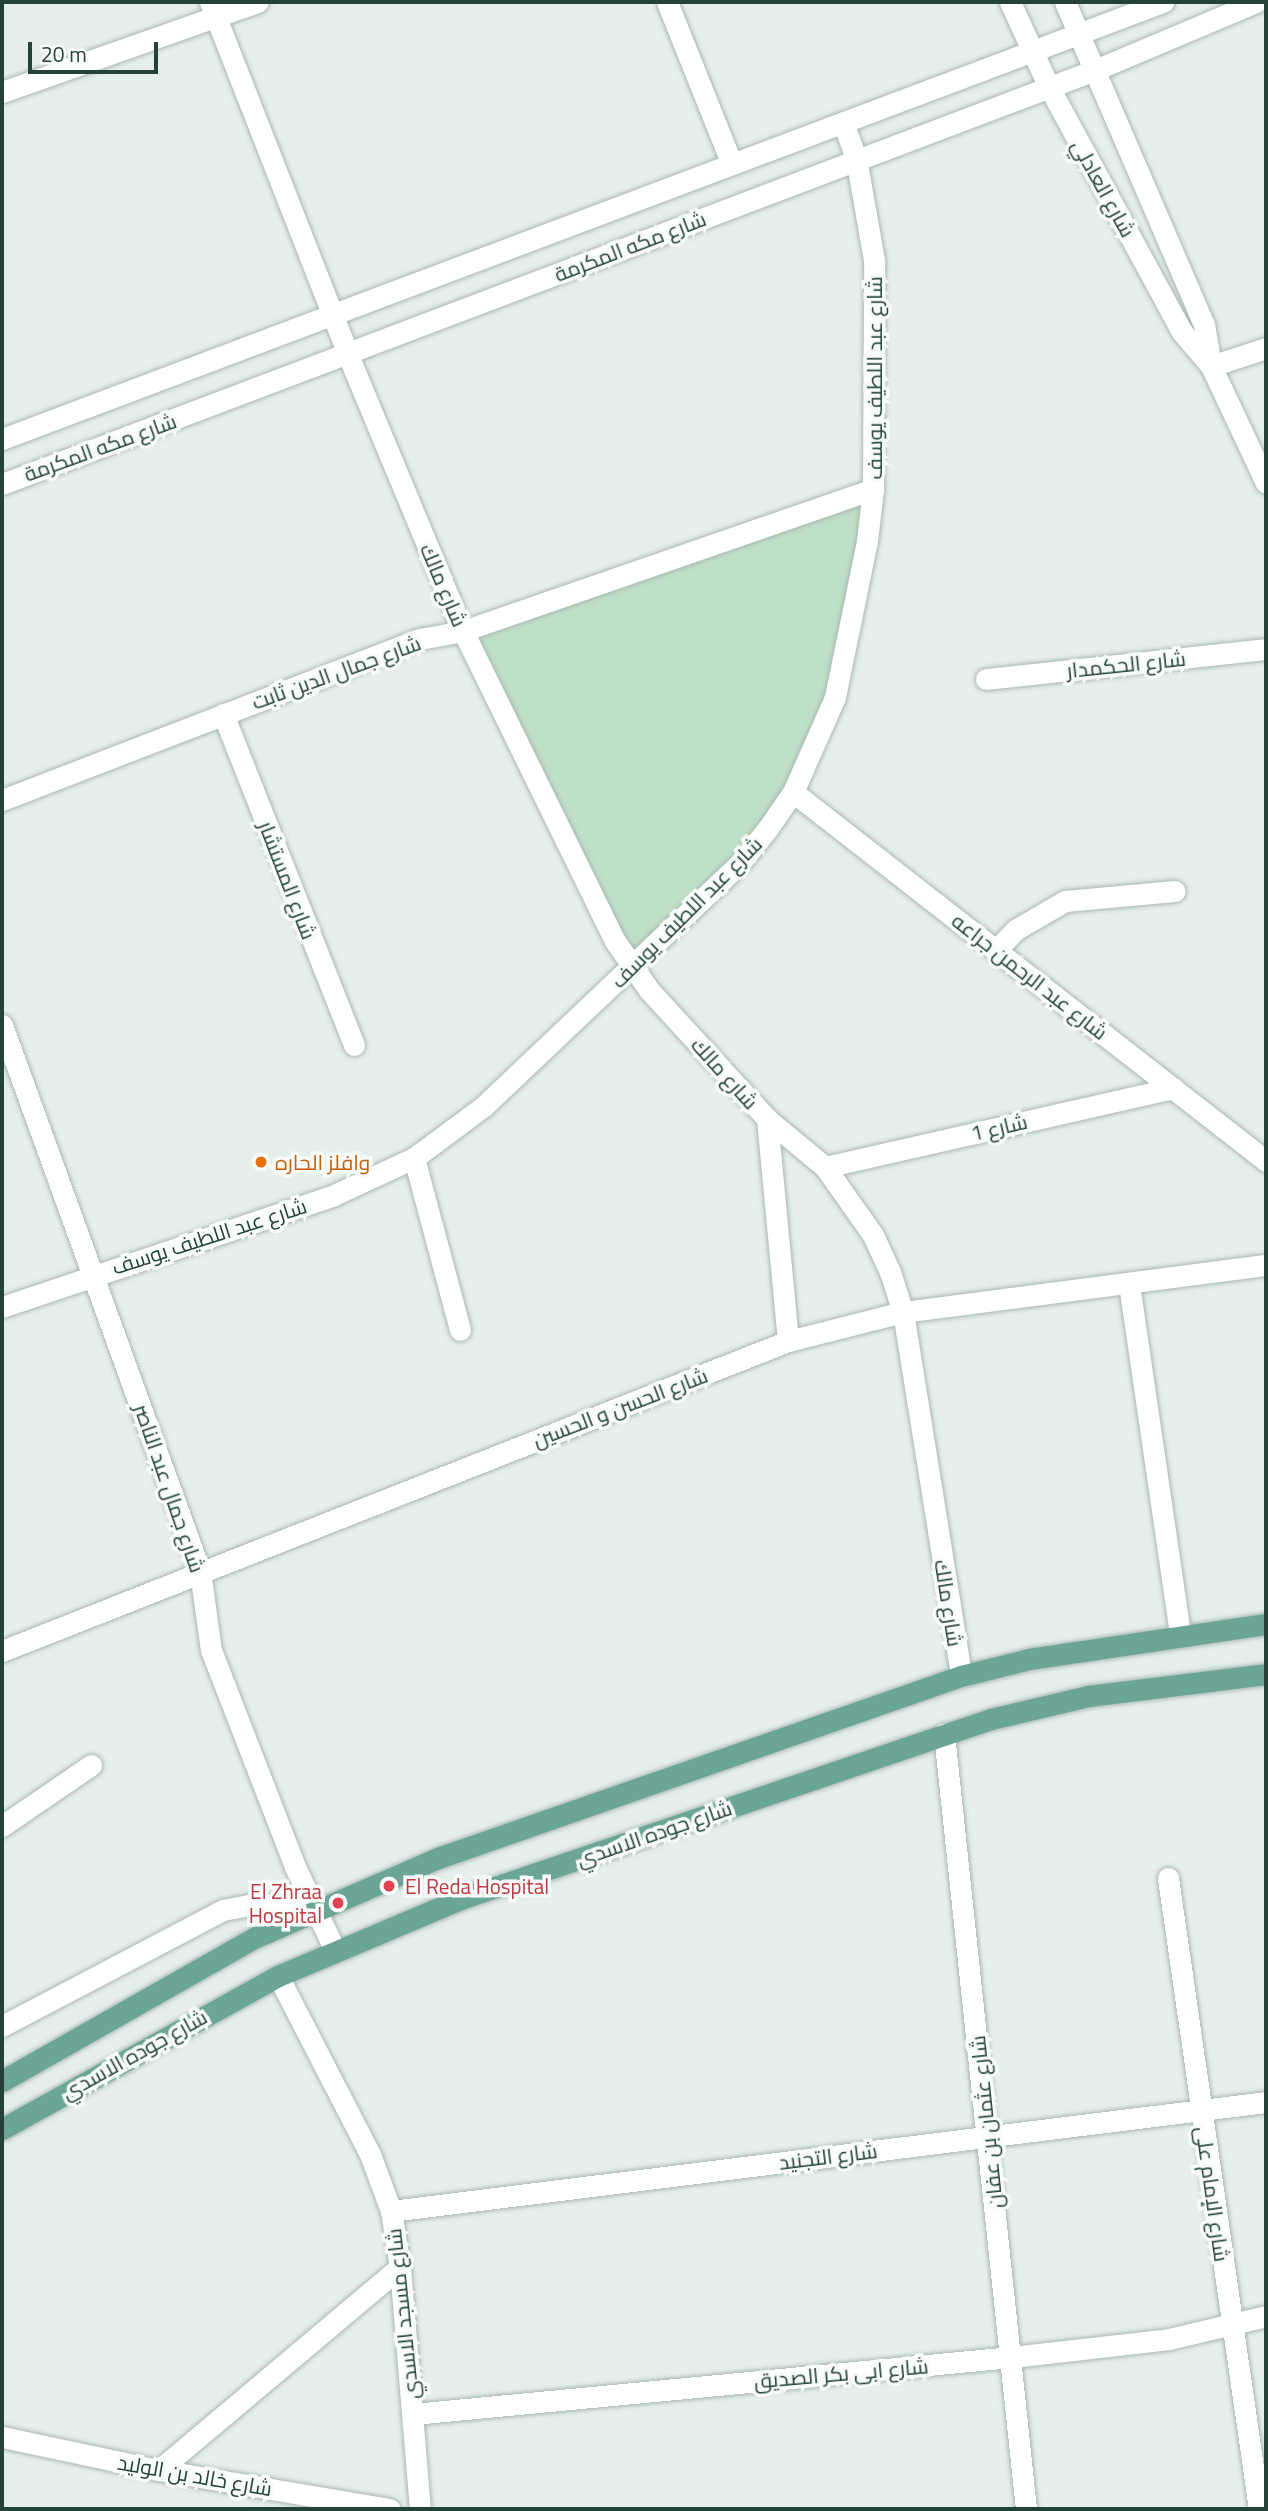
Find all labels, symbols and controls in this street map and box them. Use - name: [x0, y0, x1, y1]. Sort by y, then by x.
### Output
- scale bar: [32, 28, 161, 72]
- text: 20 m: [41, 38, 87, 70]
- street label: شارع العادلي: [1067, 135, 1141, 241]
- street label: شارع مكه المكرمة: [550, 205, 710, 287]
- street label: شارع عبد اللطيف يوسف: [861, 276, 887, 480]
- street label: شارع مكه المكرمة: [20, 408, 180, 486]
- street label: شارع مالك: [415, 540, 473, 630]
- street label: شارع جمال الدين ثابت: [248, 630, 424, 714]
- street label: شارع الحكمدار: [1065, 645, 1187, 683]
- street label: شارع المستشار: [254, 817, 322, 943]
- street label: شارع عبد اللطيف يوسف: [605, 831, 767, 993]
- street label: شارع عبد الرحمن جراعه: [947, 907, 1113, 1045]
- street label: شارع مالك: [686, 1032, 764, 1114]
- street label: شارع 1: [968, 1108, 1030, 1146]
- place label: وافلز الحاره: [275, 1149, 370, 1175]
- marker: وافلز الحاره: [253, 1154, 269, 1170]
- street label: شارع عبد اللطيف يوسف: [108, 1193, 310, 1279]
- street label: شارع الحسن و الحسين: [529, 1362, 711, 1452]
- street label: شارع جمال عبد الناصر: [129, 1400, 211, 1576]
- street label: شارع مالك: [930, 1558, 968, 1648]
- street label: شارع جوده الاسدي: [573, 1795, 735, 1871]
- place label: El Reda Hospital: [405, 1873, 549, 1899]
- marker: El Reda Hospital: [379, 1876, 399, 1896]
- place label: El Zhraa Hospital: [249, 1878, 322, 1928]
- marker: El Zhraa Hospital: [328, 1893, 348, 1913]
- street label: شارع جوده الاسدي: [57, 2004, 211, 2104]
- street label: شارع عثمان بن عفان: [964, 2034, 1008, 2210]
- street label: شارع الإمام على: [1191, 2125, 1235, 2263]
- street label: شارع التجنيد: [777, 2137, 879, 2175]
- street label: شارع مسجد الاسدي: [380, 2227, 424, 2401]
- street label: شارع ابى بكر الصديق: [753, 2353, 929, 2393]
- street label: شارع خالد بن الوليد: [116, 2449, 274, 2501]

